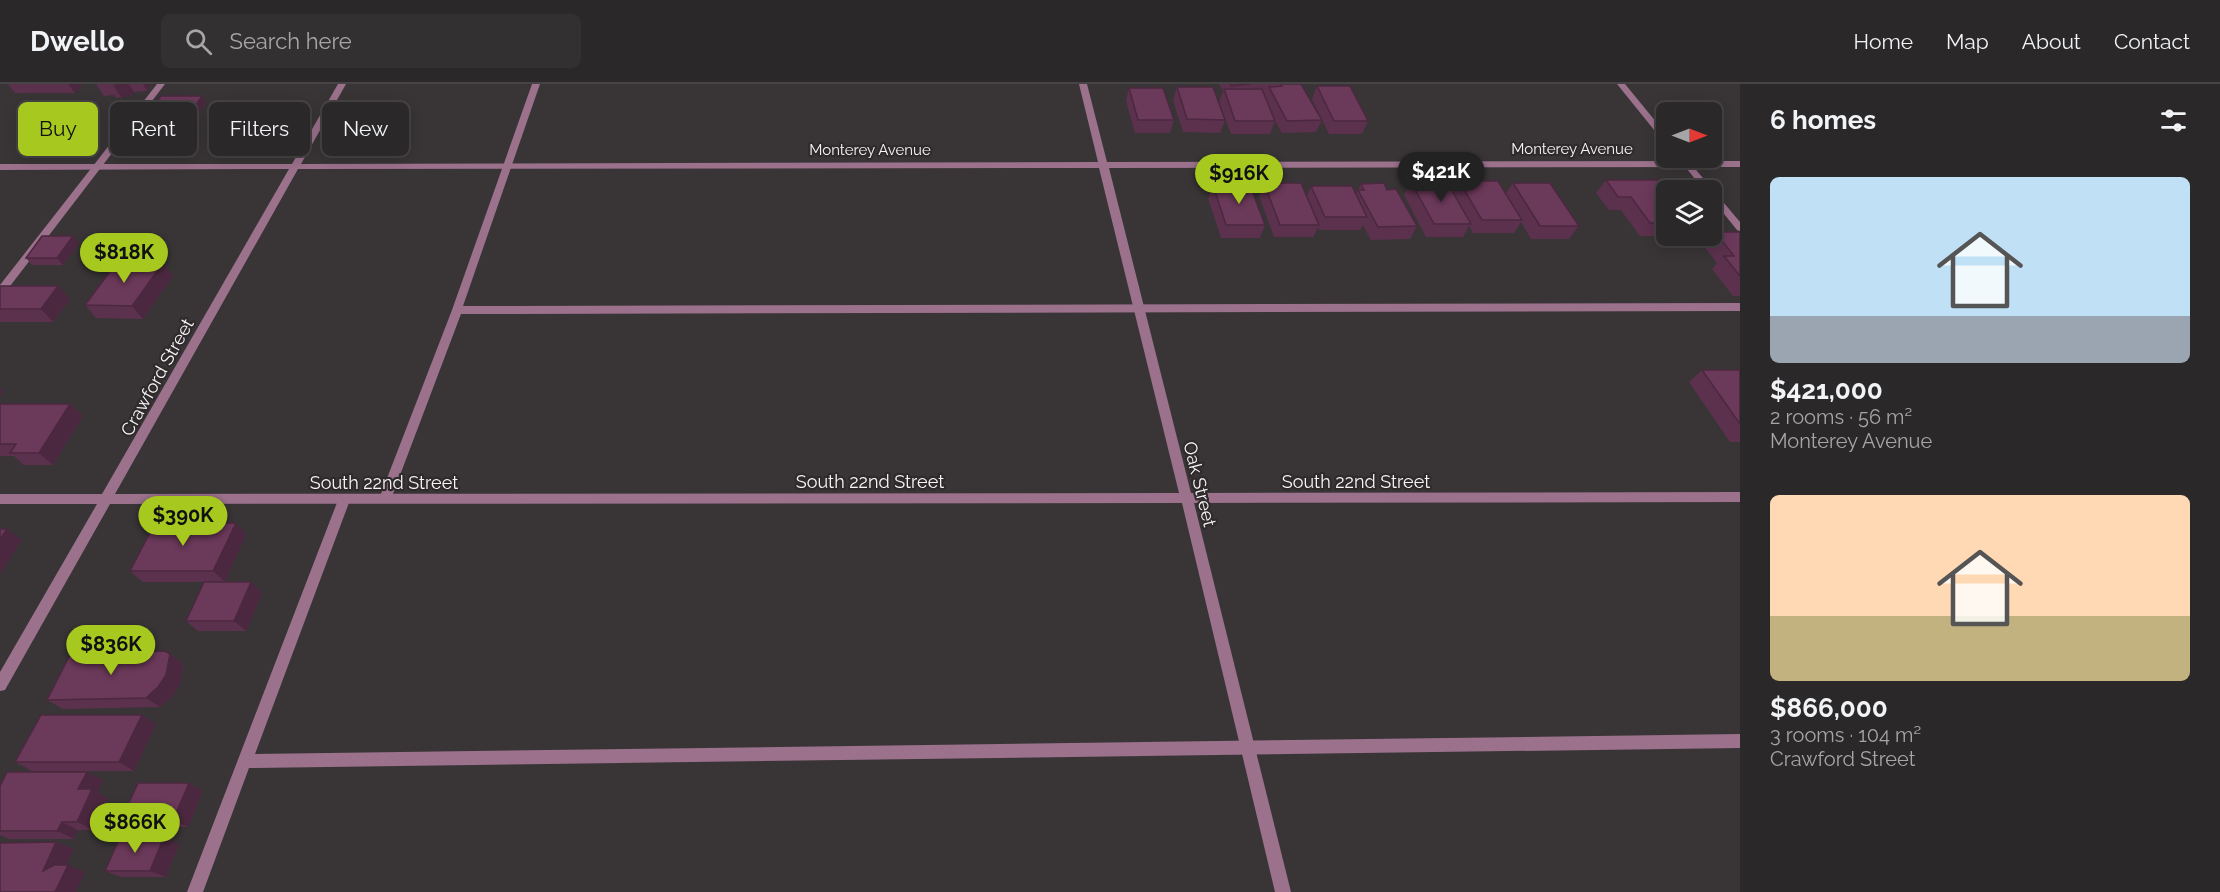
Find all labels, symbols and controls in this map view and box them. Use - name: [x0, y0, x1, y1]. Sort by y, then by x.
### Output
- search box: [161, 14, 581, 68]
- text: Dwello: [30, 25, 125, 58]
- icon: search: [182, 25, 215, 58]
- text: Search here: [230, 28, 352, 54]
- text: Home: [1854, 29, 1913, 54]
- text: Map: [1946, 29, 1989, 54]
- text: About: [2022, 29, 2081, 54]
- text: Contact: [2114, 29, 2190, 54]
- chip: Buy: [18, 102, 98, 156]
- chip: Rent: [110, 102, 197, 156]
- chip: Filters: [209, 102, 310, 156]
- chip: New: [322, 102, 409, 156]
- north arrow: [1656, 102, 1722, 168]
- map controls: [1656, 102, 1722, 246]
- icon: filters: [2157, 104, 2190, 137]
- text: 6 homes: [1770, 105, 1876, 135]
- street label: Monterey Avenue: [1511, 140, 1633, 158]
- street label: Monterey Avenue: [809, 141, 931, 159]
- pin: $421K: [1399, 152, 1483, 203]
- pin: $916K: [1197, 154, 1281, 205]
- text: $421K: [1412, 159, 1470, 183]
- text: $916K: [1209, 161, 1269, 185]
- button: layers: [1656, 180, 1722, 246]
- icon: home: [1926, 216, 2034, 324]
- pin: $818K: [82, 233, 166, 284]
- text: $818K: [94, 240, 154, 264]
- street label: Crawford Street: [116, 315, 198, 439]
- text: $421,000: [1770, 375, 1883, 405]
- text: 2 rooms · 56 m²: [1770, 405, 1912, 429]
- text: Monterey Avenue: [1770, 429, 1932, 453]
- street label: Oak Street: [1179, 439, 1221, 529]
- street label: South 22nd Street: [796, 471, 944, 492]
- street label: South 22nd Street: [1282, 471, 1430, 492]
- street label: South 22nd Street: [310, 472, 458, 493]
- pin: $390K: [141, 496, 225, 547]
- text: $390K: [152, 503, 214, 527]
- icon: home: [1926, 534, 2034, 642]
- pin: $836K: [69, 625, 153, 676]
- text: $836K: [80, 632, 142, 656]
- text: $866,000: [1770, 693, 1888, 723]
- text: 3 rooms · 104 m²: [1770, 723, 1921, 747]
- text: Crawford Street: [1770, 747, 1915, 771]
- pin: $866K: [93, 803, 177, 854]
- text: $866K: [104, 810, 166, 834]

